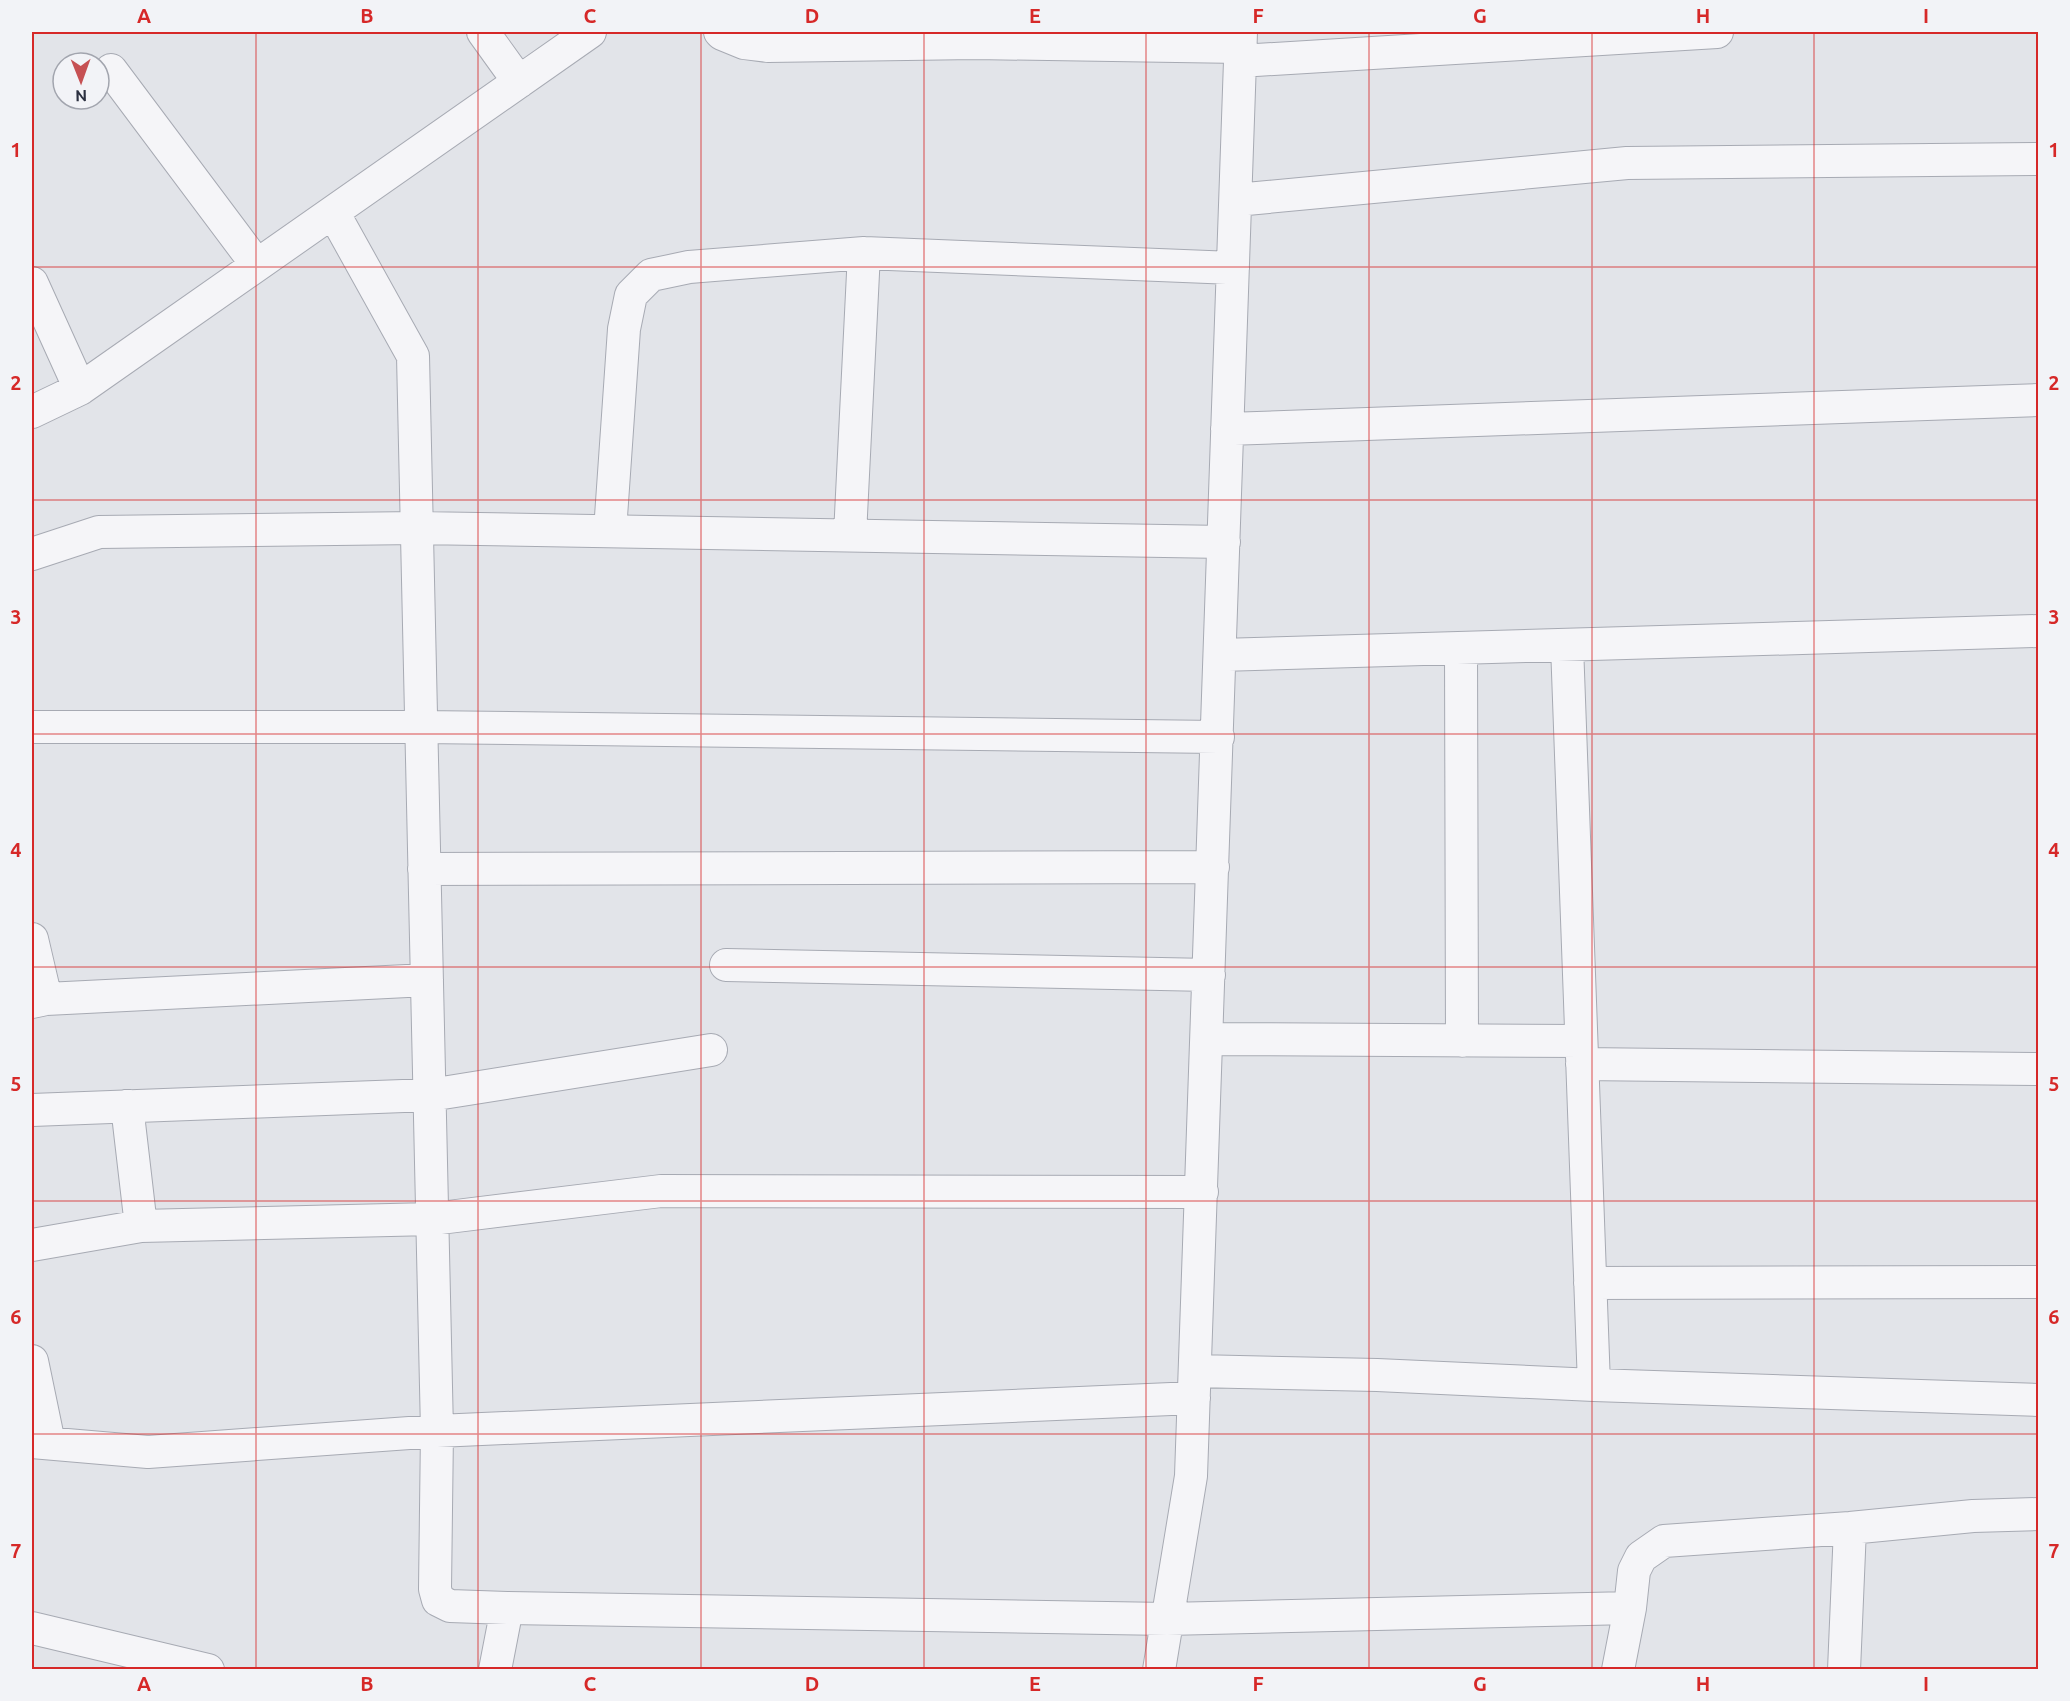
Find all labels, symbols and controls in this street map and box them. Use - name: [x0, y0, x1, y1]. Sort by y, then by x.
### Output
- text: A: [137, 4, 151, 27]
- text: B: [360, 4, 374, 27]
- text: C: [584, 4, 597, 27]
- text: D: [805, 4, 819, 27]
- text: E: [1029, 4, 1041, 27]
- text: F: [1252, 4, 1264, 27]
- text: G: [1473, 4, 1487, 27]
- text: H: [1696, 4, 1710, 27]
- text: I: [1923, 4, 1929, 27]
- north arrow: [51, 51, 111, 111]
- text: N: [75, 87, 87, 105]
- text: 1: [10, 138, 22, 161]
- text: 1: [2048, 138, 2060, 161]
- text: 2: [10, 371, 22, 394]
- text: 2: [2048, 371, 2060, 394]
- text: 3: [10, 605, 22, 628]
- text: 3: [2048, 605, 2060, 628]
- text: 4: [10, 838, 22, 861]
- text: 4: [2048, 838, 2060, 861]
- text: 5: [10, 1072, 22, 1095]
- text: 5: [2048, 1072, 2060, 1095]
- text: 6: [10, 1305, 22, 1328]
- text: 6: [2048, 1305, 2060, 1328]
- text: 7: [10, 1539, 22, 1562]
- text: 7: [2048, 1539, 2060, 1562]
- text: A: [137, 1672, 151, 1695]
- text: B: [360, 1672, 374, 1695]
- text: C: [584, 1672, 597, 1695]
- text: D: [805, 1672, 819, 1695]
- text: E: [1029, 1672, 1041, 1695]
- text: F: [1252, 1672, 1264, 1695]
- text: G: [1473, 1672, 1487, 1695]
- text: H: [1696, 1672, 1710, 1695]
- text: I: [1923, 1672, 1929, 1695]

